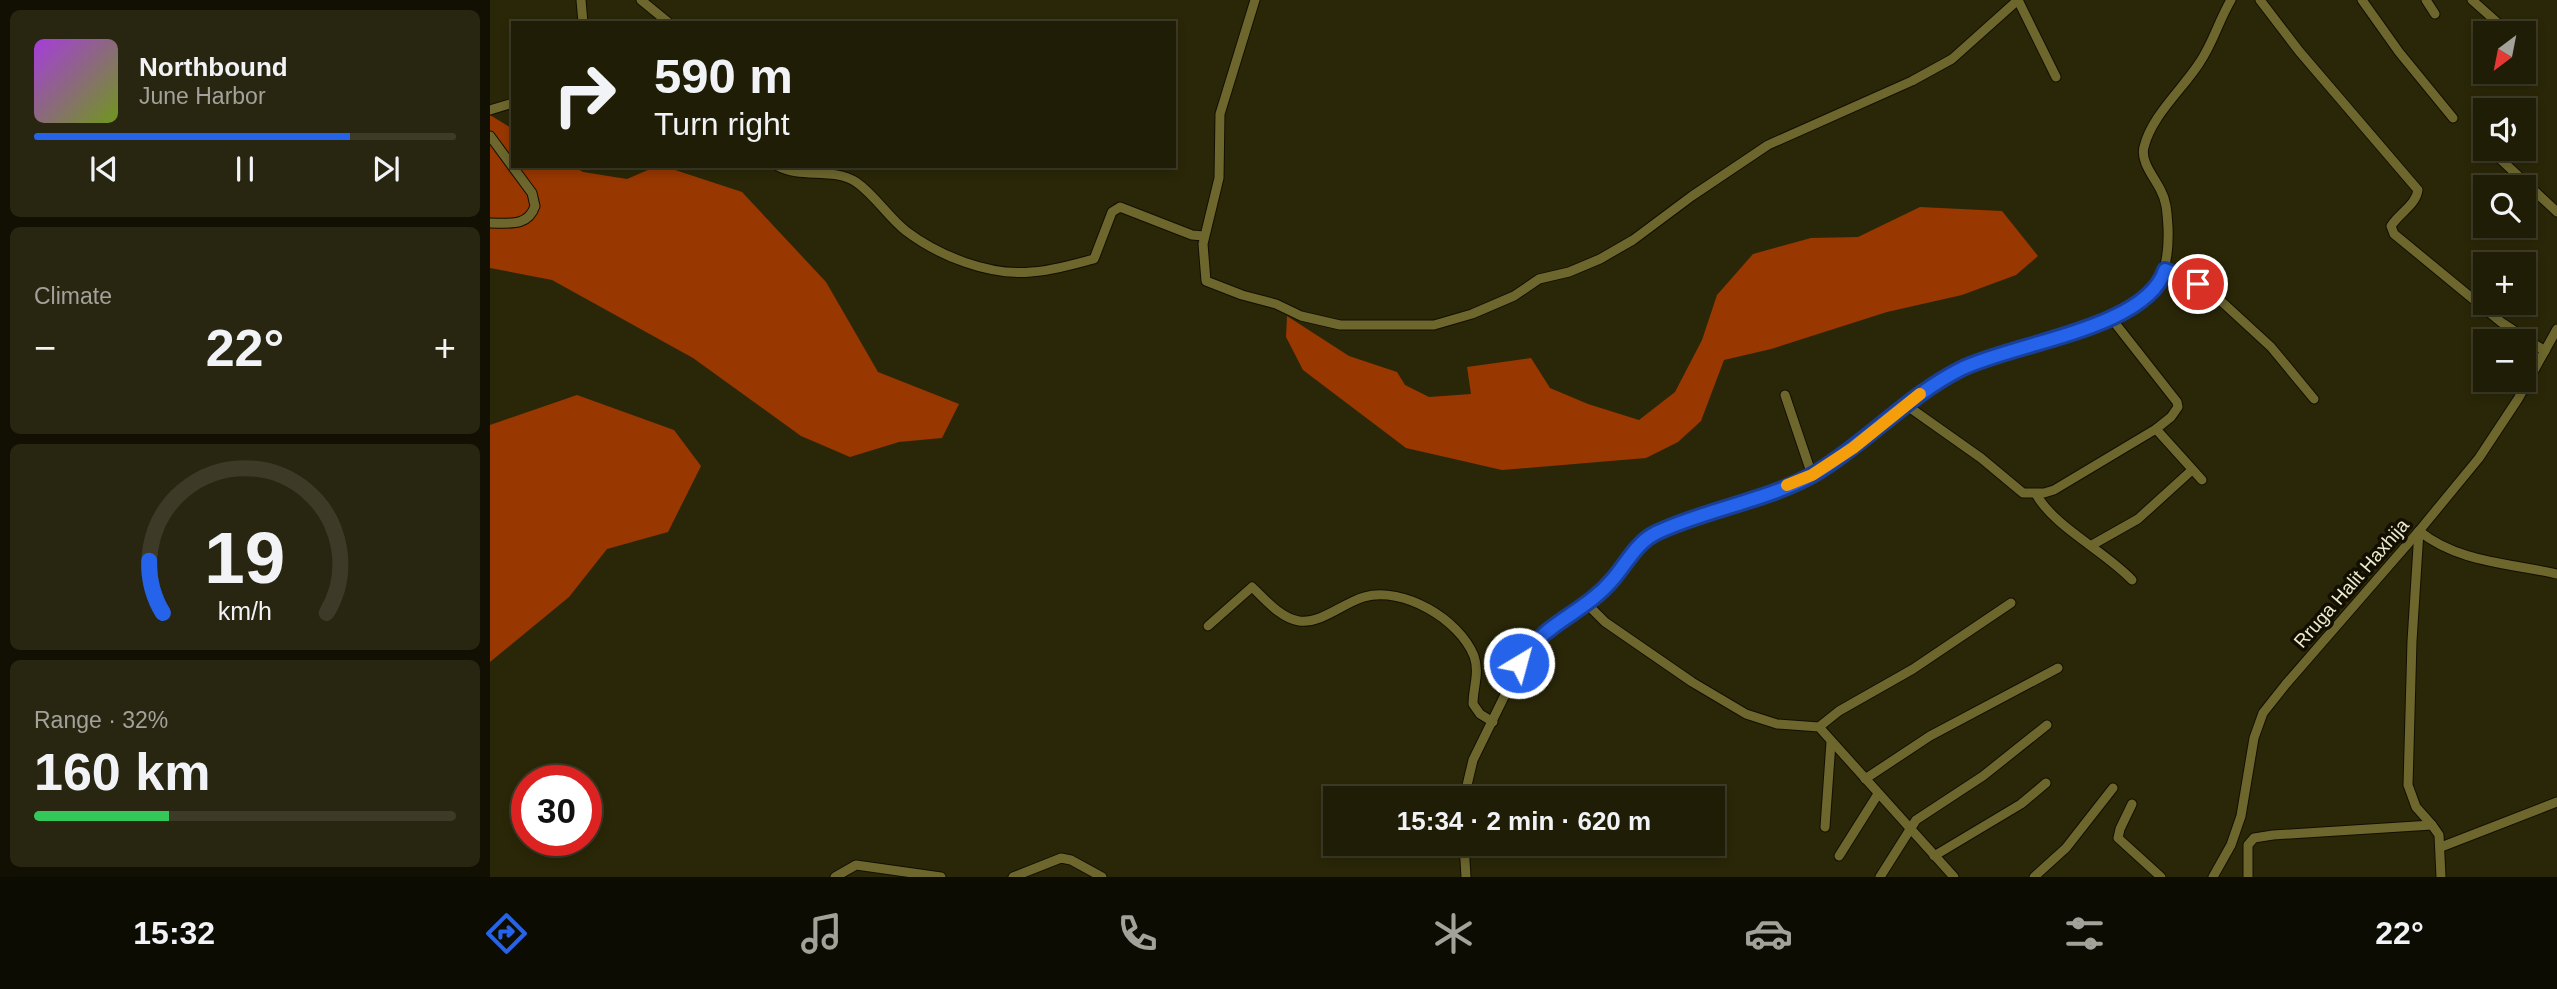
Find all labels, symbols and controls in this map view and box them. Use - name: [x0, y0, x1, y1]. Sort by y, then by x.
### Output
- north arrow: [2473, 21, 2536, 84]
- map controls: [2473, 21, 2536, 392]
- icon: right: [539, 49, 630, 140]
- text: 590 m: [654, 49, 793, 103]
- text: Northbound: [139, 52, 288, 82]
- text: June Harbor: [139, 83, 266, 109]
- button: sound: [2473, 98, 2536, 161]
- text: Turn right: [654, 106, 790, 142]
- icon: previous: [85, 150, 123, 188]
- icon: pause: [226, 150, 264, 188]
- icon: next: [367, 150, 405, 188]
- button: search: [2473, 175, 2536, 238]
- button: +: [2473, 252, 2536, 315]
- pin: [2168, 254, 2228, 314]
- icon: arrive: [2179, 265, 2217, 303]
- text: Climate: [34, 283, 112, 309]
- text: 22°: [206, 319, 284, 377]
- text: −: [34, 327, 56, 369]
- text: +: [434, 327, 456, 369]
- button: −: [2473, 329, 2536, 392]
- street label: Rruga Halit Haxhija: [2290, 514, 2413, 652]
- text: 19: [205, 517, 285, 598]
- text: km/h: [218, 597, 272, 625]
- position arrow: [1482, 626, 1556, 700]
- text: Range · 32%: [34, 707, 168, 733]
- text: 160 km: [34, 743, 210, 801]
- speed limit sign: 30: [511, 765, 602, 856]
- text: 15:34 · 2 min · 620 m: [1397, 806, 1651, 836]
- icon: directions: [482, 909, 531, 958]
- icon: music: [797, 909, 846, 958]
- icon: phone: [1113, 909, 1162, 958]
- icon: climate: [1429, 909, 1478, 958]
- icon: car: [1744, 909, 1793, 958]
- icon: filters: [2060, 909, 2109, 958]
- text: 15:32: [133, 915, 215, 951]
- text: 22°: [2375, 915, 2424, 951]

